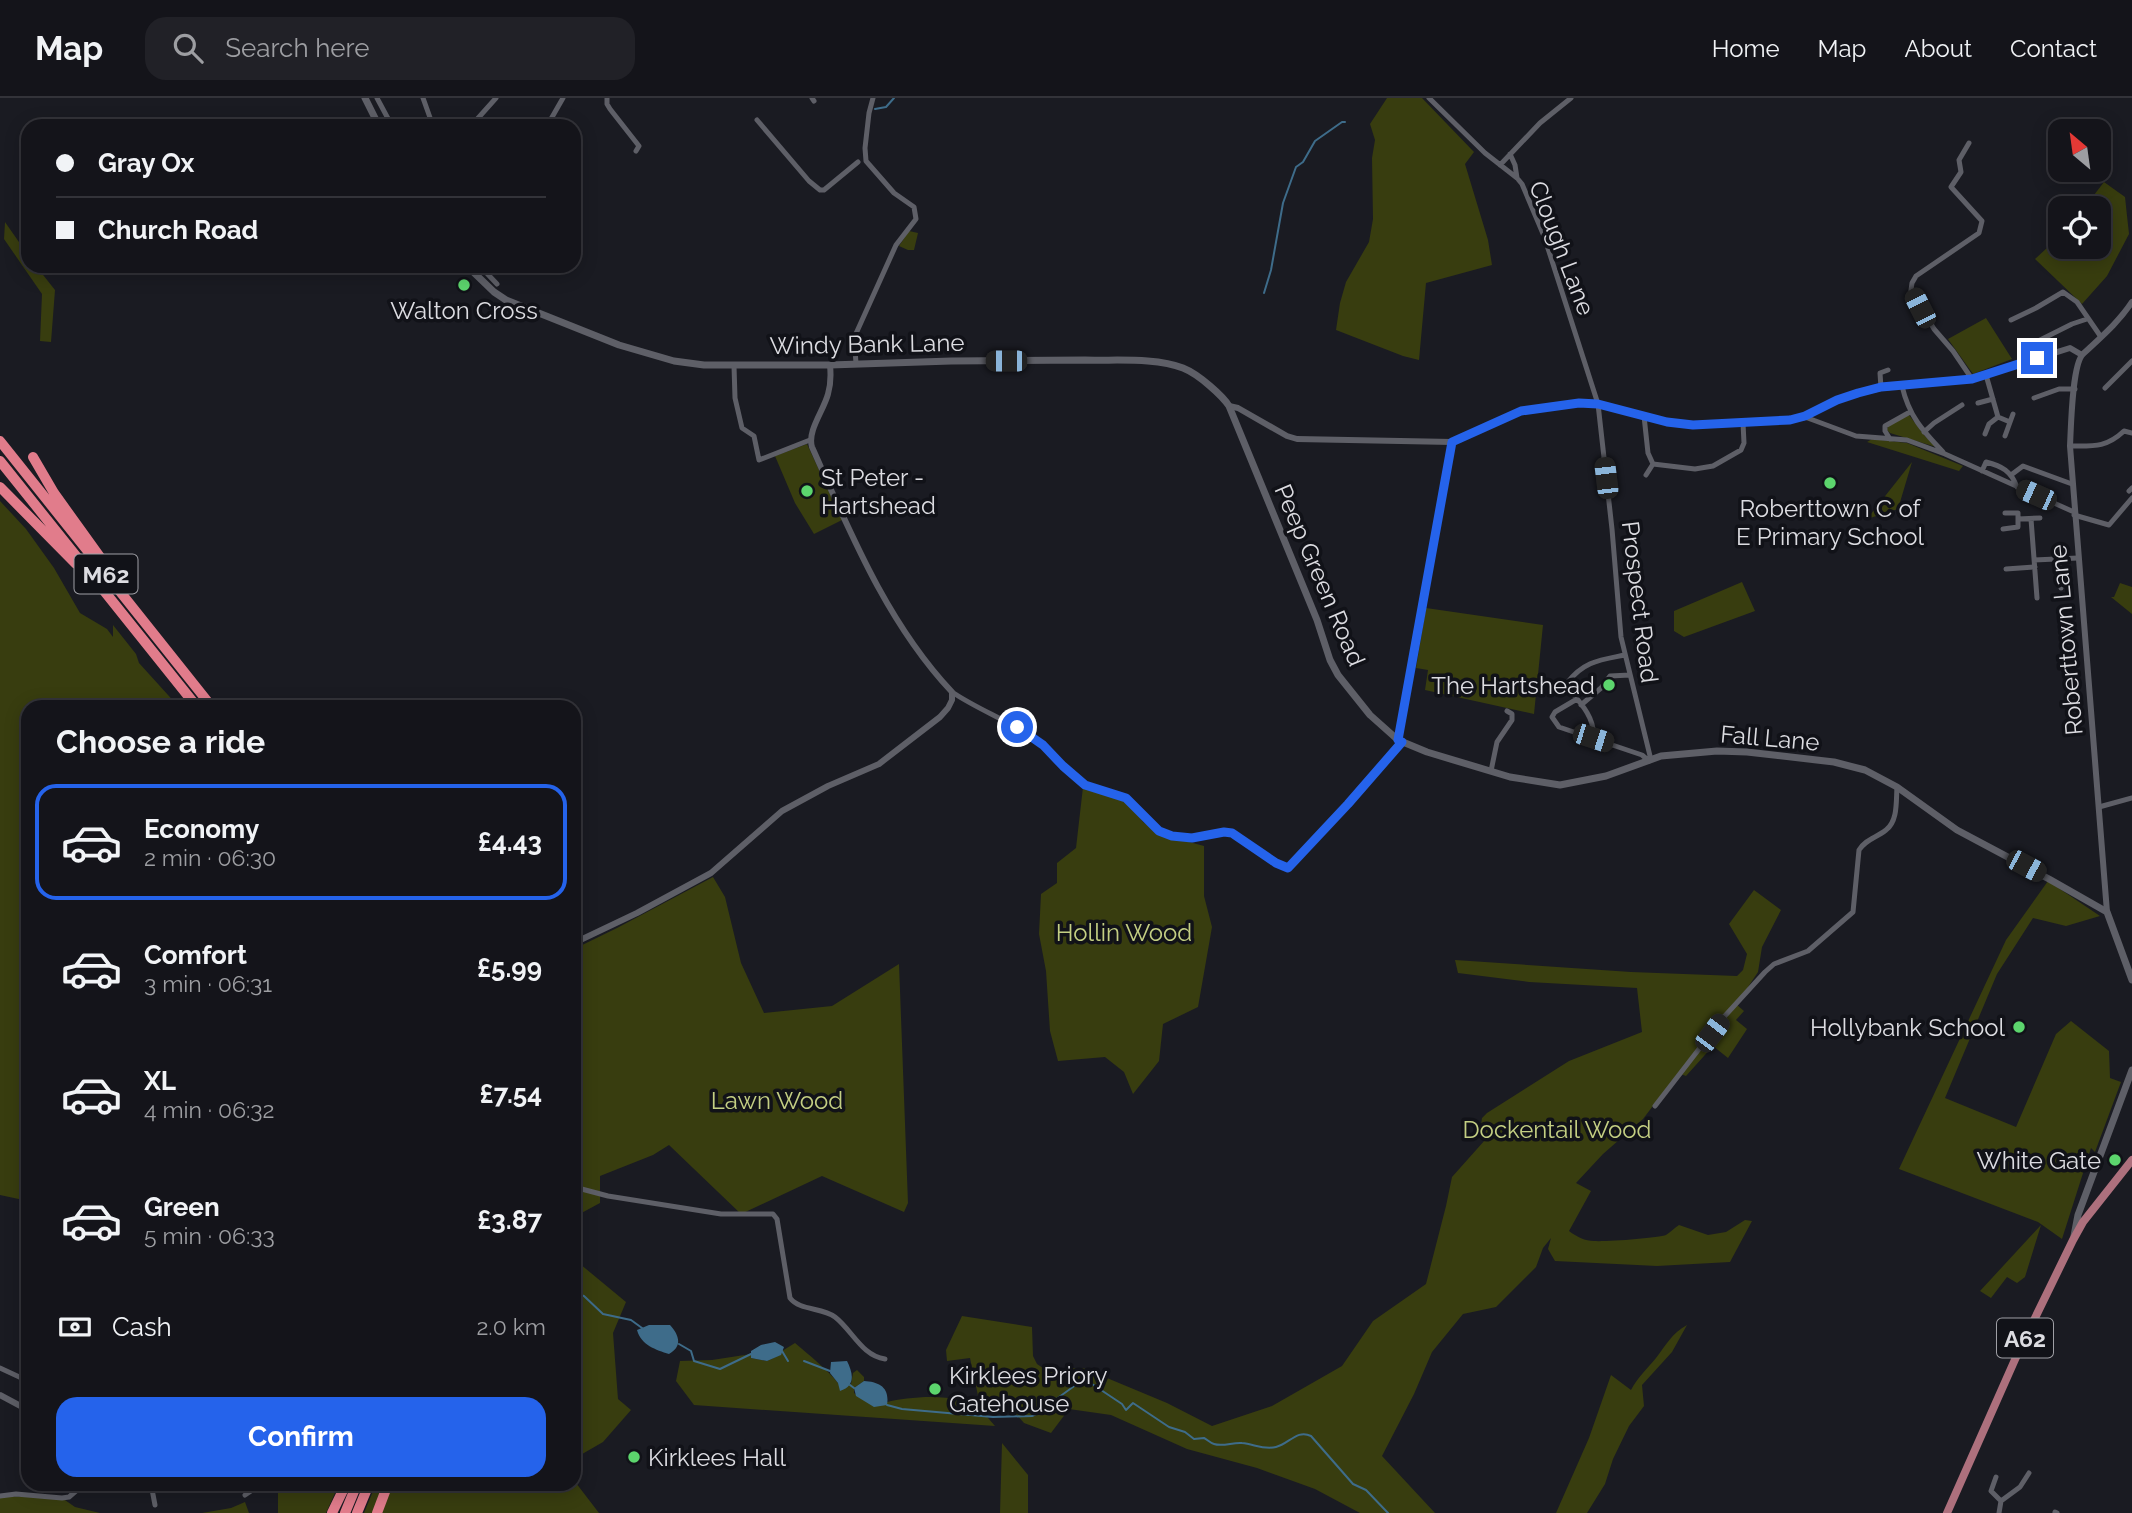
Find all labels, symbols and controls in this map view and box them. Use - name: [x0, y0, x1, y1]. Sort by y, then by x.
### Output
- search box: [145, 17, 635, 80]
- text: Map: [35, 29, 103, 68]
- icon: search: [169, 29, 207, 67]
- text: Search here: [225, 33, 370, 63]
- text: Home: [1712, 34, 1780, 63]
- text: Map: [1818, 34, 1866, 63]
- text: About: [1904, 34, 1972, 63]
- text: Contact: [2010, 34, 2097, 63]
- north arrow: [2048, 119, 2110, 182]
- map controls: [2048, 119, 2111, 259]
- text: Gray Ox: [98, 148, 194, 178]
- street label: Clough Lane: [1523, 177, 1601, 319]
- button: locate: [2048, 196, 2111, 259]
- text: Church Road: [98, 215, 258, 245]
- marker: Walton Cross: [456, 277, 472, 293]
- car: [1902, 285, 1939, 331]
- place label: Walton Cross: [390, 296, 538, 325]
- street label: Windy Bank Lane: [769, 328, 965, 360]
- route end: [2021, 342, 2053, 374]
- car: [986, 351, 1028, 372]
- car: [1594, 456, 1619, 500]
- place label: St Peter - Hartshead: [821, 463, 936, 520]
- marker: Roberttown C of E Primary School: [1822, 475, 1838, 491]
- car: [2013, 477, 2060, 513]
- street label: Peep Green Road: [1269, 480, 1371, 670]
- marker: St Peter - Hartshead: [799, 483, 815, 499]
- place label: Roberttown C of E Primary School: [1736, 494, 1925, 551]
- street label: Prospect Road: [1616, 520, 1664, 684]
- street label: Roberttown Lane: [2043, 543, 2089, 737]
- road number: M62: [74, 554, 138, 594]
- place label: The Hartshead: [1431, 671, 1595, 700]
- marker: The Hartshead: [1601, 677, 1617, 693]
- route start: [1001, 711, 1033, 743]
- street label: Fall Lane: [1719, 719, 1821, 757]
- car: [1570, 722, 1617, 754]
- text: Choose a ride: [56, 723, 265, 760]
- icon: car: [60, 811, 123, 874]
- text: Economy: [144, 814, 259, 844]
- text: £4.43: [478, 827, 542, 857]
- text: 2 min · 06:30: [144, 844, 276, 871]
- car: [2003, 847, 2050, 885]
- park label: Hollin Wood: [1056, 918, 1192, 947]
- icon: car: [60, 937, 123, 1000]
- text: Comfort: [144, 940, 247, 970]
- text: £5.99: [477, 953, 542, 983]
- text: 3 min · 06:31: [144, 970, 272, 997]
- car: [1691, 1010, 1734, 1056]
- place label: Hollybank School: [1810, 1013, 2005, 1042]
- marker: Hollybank School: [2011, 1019, 2027, 1035]
- icon: car: [60, 1063, 123, 1126]
- text: XL: [144, 1066, 176, 1096]
- text: £7.54: [480, 1079, 542, 1109]
- park label: Lawn Wood: [711, 1086, 843, 1115]
- text: 4 min · 06:32: [144, 1096, 275, 1123]
- park label: Dockentail Wood: [1462, 1115, 1652, 1144]
- place label: White Gate: [1977, 1146, 2101, 1175]
- marker: White Gate: [2107, 1152, 2123, 1168]
- icon: car: [60, 1189, 123, 1252]
- text: Green: [144, 1192, 220, 1222]
- text: £3.87: [477, 1205, 542, 1235]
- text: 5 min · 06:33: [144, 1222, 275, 1249]
- icon: cash: [56, 1308, 94, 1346]
- text: Cash: [112, 1312, 172, 1342]
- text: 2.0 km: [476, 1313, 546, 1340]
- road number: A62: [1997, 1318, 2053, 1358]
- place label: Kirklees Priory Gatehouse: [949, 1361, 1108, 1418]
- marker: Kirklees Priory Gatehouse: [927, 1381, 943, 1397]
- button: Confirm: [56, 1397, 546, 1477]
- place label: Kirklees Hall: [648, 1443, 786, 1472]
- marker: Kirklees Hall: [626, 1449, 642, 1465]

